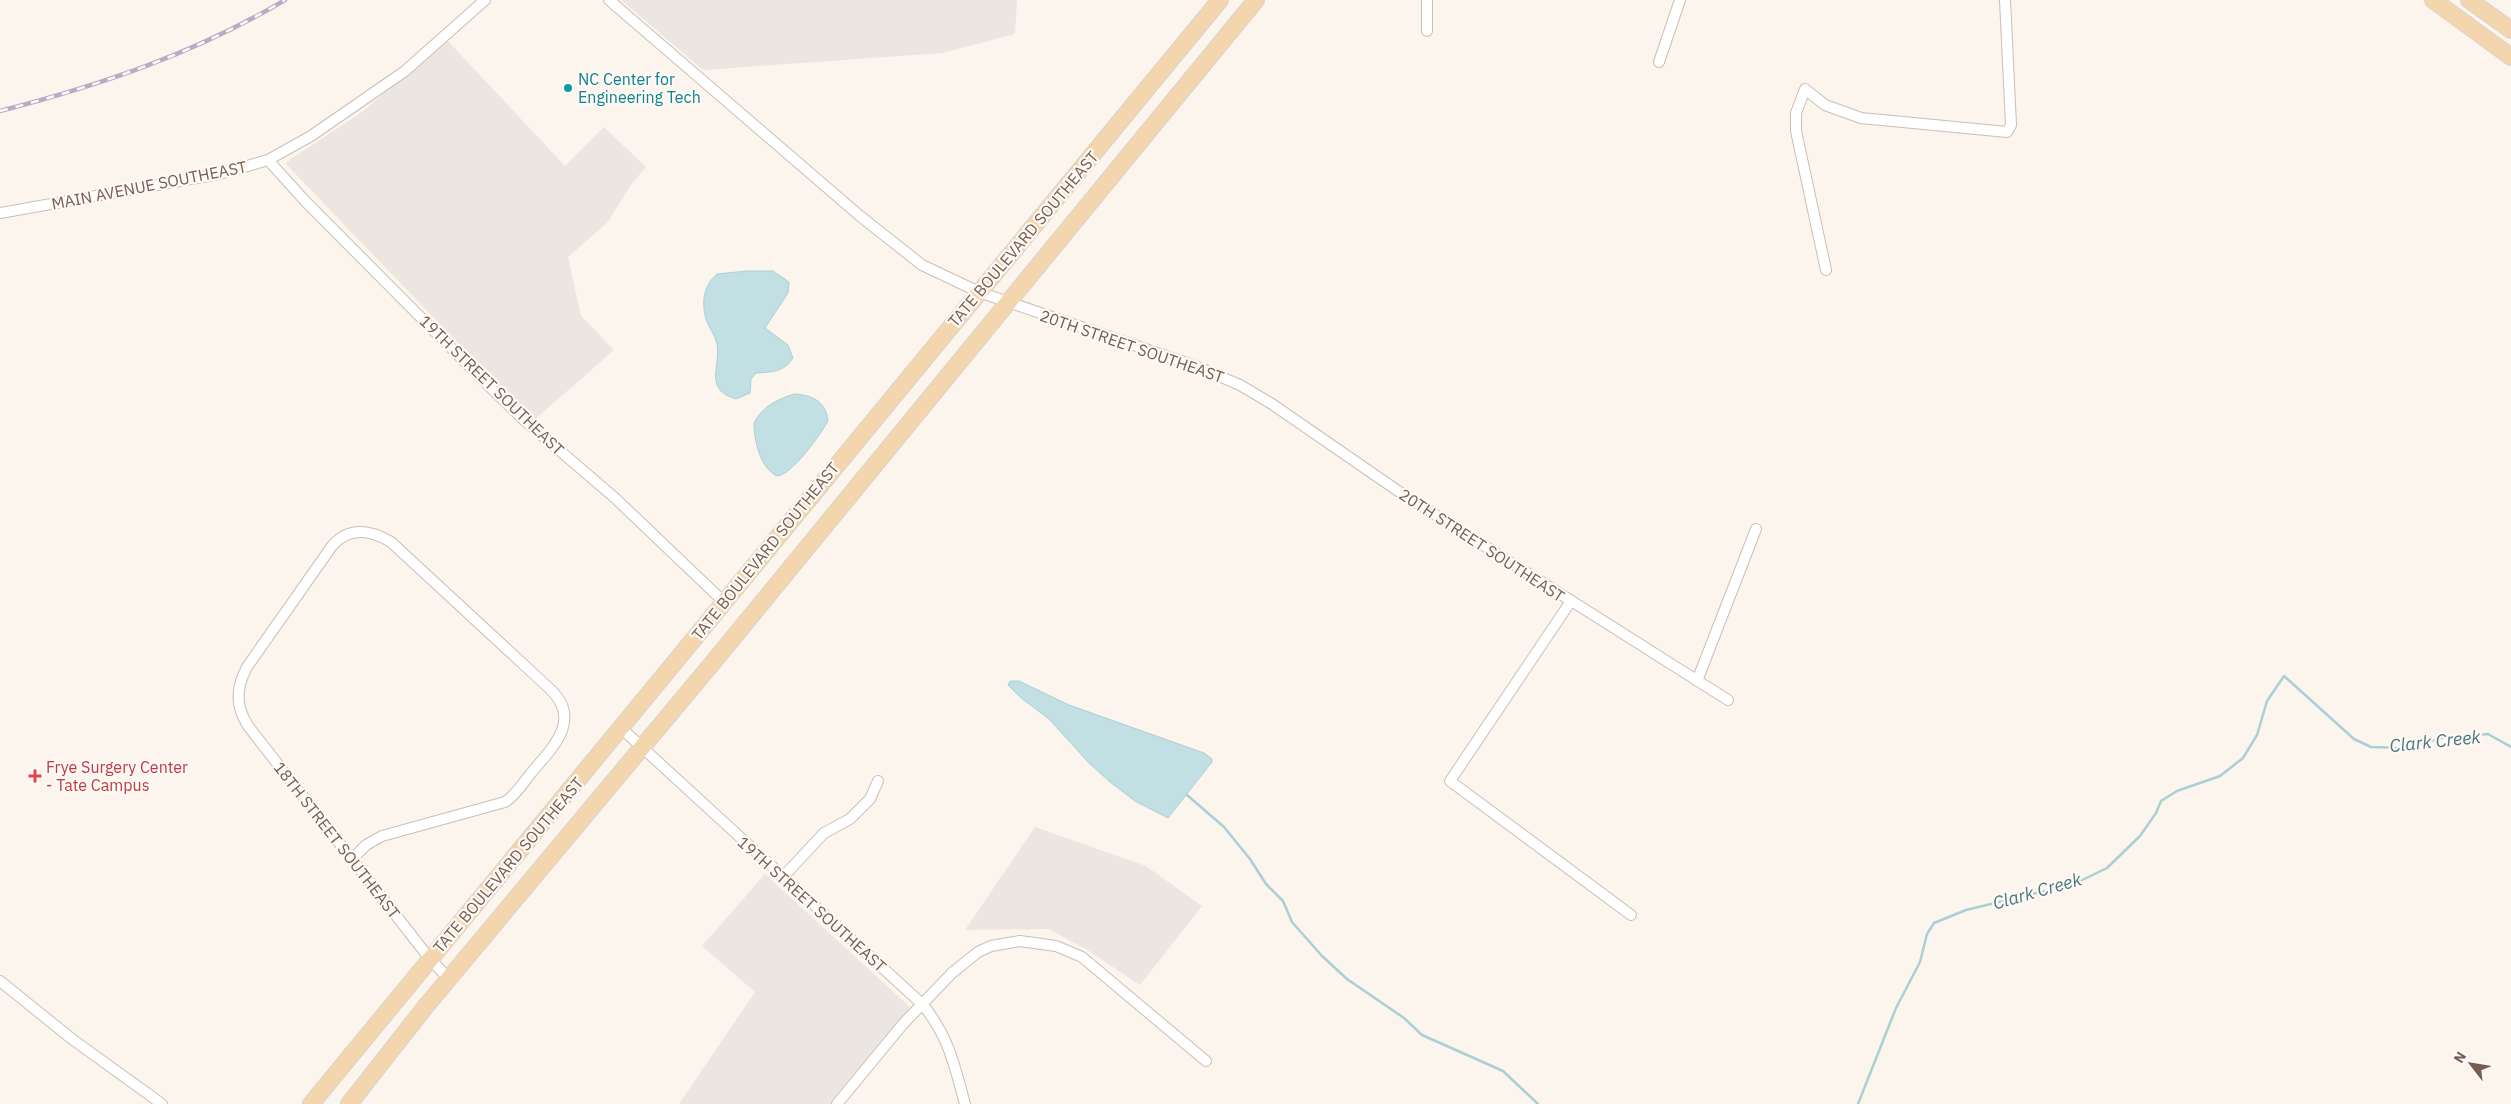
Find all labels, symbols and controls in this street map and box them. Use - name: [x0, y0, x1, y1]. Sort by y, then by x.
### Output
- place label: NC Center for Engineering Tech: [578, 69, 701, 107]
- marker: NC Center for Engineering Tech: [562, 82, 574, 94]
- street label: TATE BOULEVARD SOUTHEAST: [944, 147, 1102, 331]
- street label: MAIN AVENUE SOUTHEAST: [50, 156, 248, 214]
- street label: 20TH STREET SOUTHEAST: [1037, 305, 1227, 387]
- street label: 19TH STREET SOUTHEAST: [416, 311, 568, 459]
- street label: TATE BOULEVARD SOUTHEAST: [687, 458, 843, 644]
- street label: 20TH STREET SOUTHEAST: [1396, 484, 1568, 606]
- water label: Clark Creek: [2388, 725, 2482, 757]
- place label: Frye Surgery Center - Tate Campus: [46, 757, 188, 795]
- street label: 18TH STREET SOUTHEAST: [270, 758, 404, 922]
- marker: Frye Surgery Center - Tate Campus: [28, 769, 42, 783]
- street label: TATE BOULEVARD SOUTHEAST: [429, 773, 587, 957]
- street label: 19TH STREET SOUTHEAST: [733, 832, 891, 976]
- water label: Clark Creek: [1990, 867, 2085, 915]
- north arrow: [2446, 1039, 2496, 1089]
- text: N: [2450, 1048, 2470, 1066]

